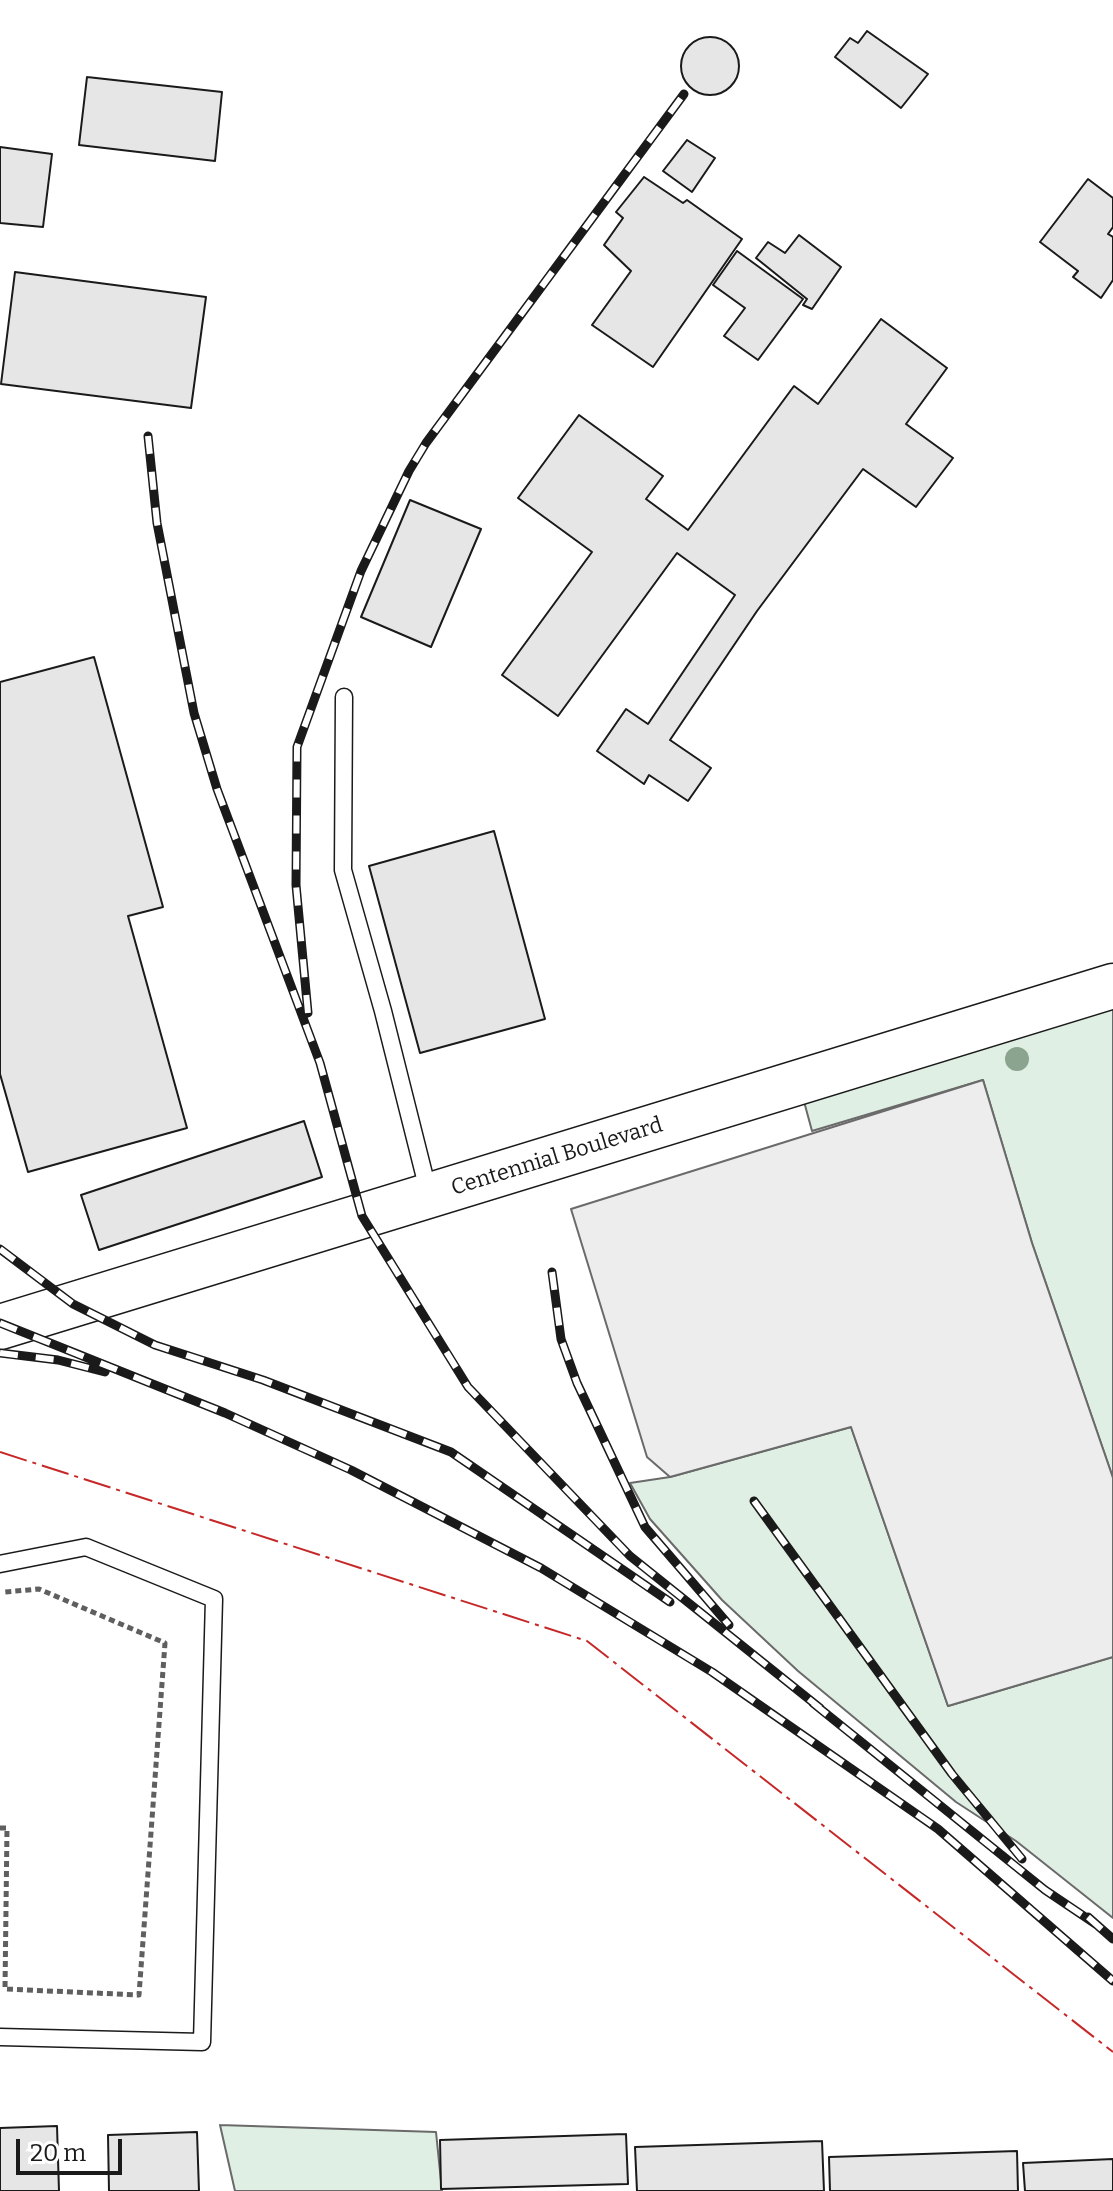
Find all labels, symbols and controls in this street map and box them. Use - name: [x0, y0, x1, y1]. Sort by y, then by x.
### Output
- street label: Centennial Boulevard: [448, 1112, 666, 1202]
- scale bar: [20, 2123, 126, 2173]
- text: 20 m: [30, 2139, 86, 2167]

